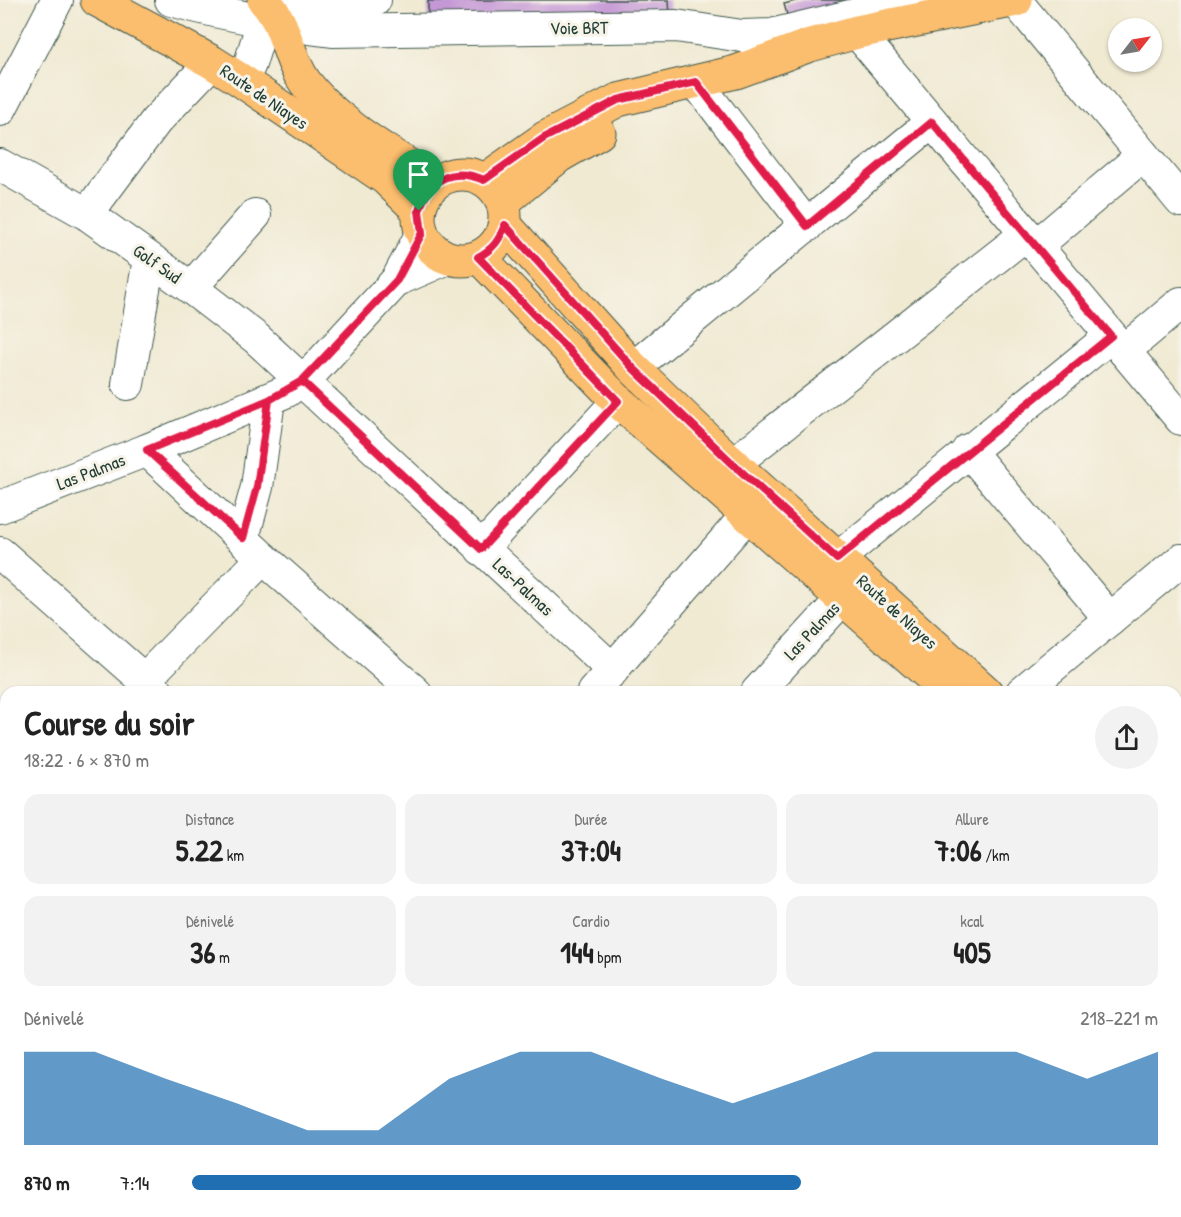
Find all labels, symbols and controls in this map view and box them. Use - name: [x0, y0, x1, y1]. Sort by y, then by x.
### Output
- street label: Voie BRT: [550, 14, 609, 41]
- north arrow: [1108, 18, 1162, 72]
- map controls: [1108, 18, 1162, 72]
- street label: Route de Niayes: [215, 58, 313, 135]
- pin: [393, 149, 444, 211]
- icon: arrive: [402, 158, 435, 191]
- street label: Golf Sud: [128, 238, 186, 289]
- street label: Las Palmas: [53, 447, 129, 496]
- street label: Las-Palmas: [488, 552, 559, 621]
- street label: Route de Niayes: [852, 569, 943, 655]
- street label: Las Palmas: [778, 596, 845, 665]
- text: Course du soir: [24, 701, 194, 745]
- button: share: [1095, 706, 1158, 769]
- text: 18:22 · 6 × 870 m: [24, 746, 149, 773]
- text: Distance: [186, 808, 234, 830]
- text: Durée: [575, 808, 607, 830]
- text: Allure: [955, 808, 989, 830]
- text: 5.22: [176, 830, 223, 870]
- text: 37:04: [561, 830, 621, 870]
- text: 7:06: [934, 830, 982, 870]
- text: km: [223, 844, 244, 866]
- text: /km: [982, 844, 1010, 866]
- text: Dénivelé: [186, 910, 234, 932]
- text: Cardio: [572, 910, 610, 932]
- text: kcal: [960, 910, 984, 932]
- text: 36: [190, 932, 215, 972]
- text: 144: [560, 932, 594, 972]
- text: 405: [953, 932, 991, 972]
- text: m: [215, 946, 230, 968]
- text: bpm: [594, 946, 622, 968]
- text: Dénivelé: [24, 1004, 84, 1031]
- text: 218–221 m: [1080, 1004, 1158, 1031]
- text: 870 m: [24, 1169, 70, 1196]
- text: 7:14: [120, 1169, 149, 1196]

